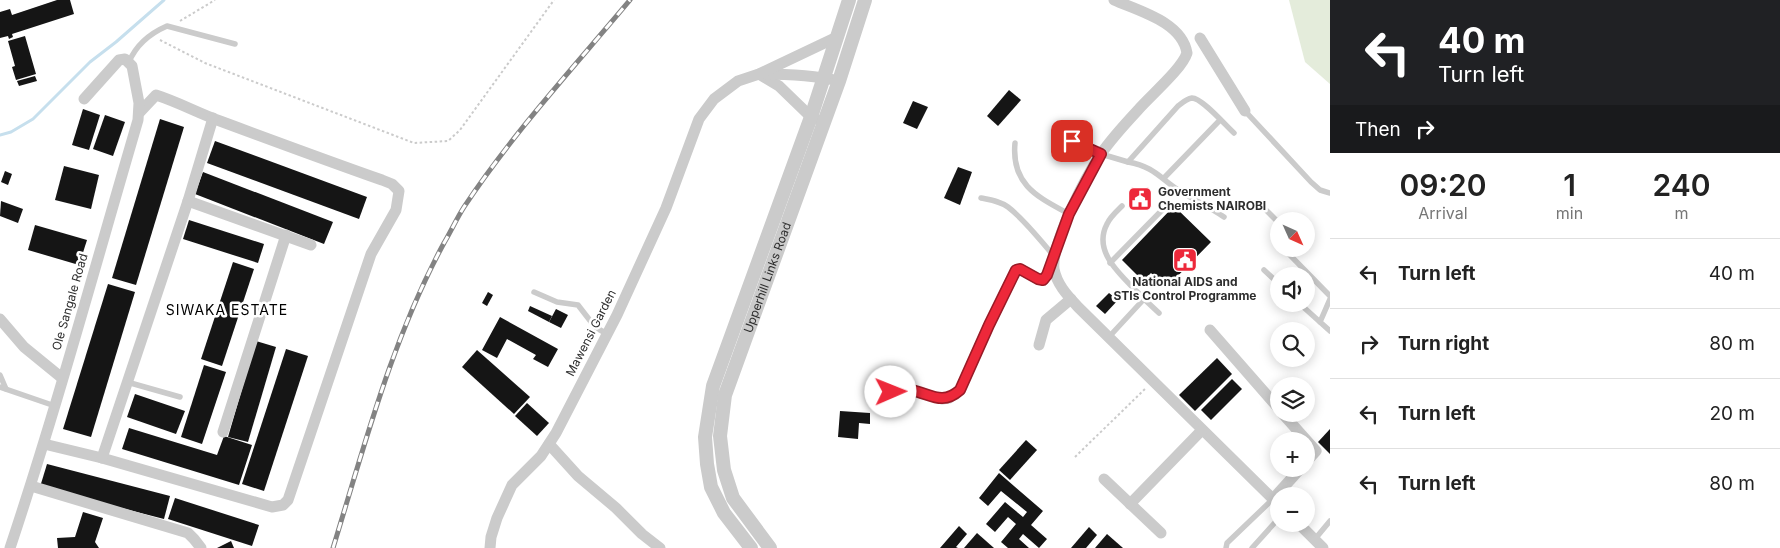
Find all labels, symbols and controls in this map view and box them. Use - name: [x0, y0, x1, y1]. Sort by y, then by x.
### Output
- text: 40 m: [1438, 19, 1526, 61]
- icon: left: [1355, 20, 1420, 85]
- text: Turn left: [1438, 61, 1524, 87]
- icon: right: [1411, 115, 1439, 143]
- text: Then: [1355, 118, 1401, 141]
- pin: [1051, 120, 1093, 162]
- icon: arrive: [1058, 127, 1086, 155]
- text: 09:20: [1399, 167, 1486, 203]
- text: 1: [1563, 167, 1576, 203]
- text: 240: [1653, 167, 1711, 203]
- place label: Government Chemists NAIROBI: [1158, 184, 1266, 213]
- public building icon: Government Chemists NAIROBI: [1127, 186, 1153, 212]
- text: Arrival: [1418, 203, 1468, 223]
- text: min: [1556, 203, 1583, 223]
- text: m: [1675, 203, 1689, 223]
- north arrow: [1270, 212, 1315, 258]
- map controls: [1270, 212, 1315, 532]
- street label: Upperhill Links Road: [740, 220, 794, 335]
- public building icon: National AIDS and STIs Control Programme: [1172, 247, 1198, 273]
- street label: Ole Sangale Road: [48, 252, 91, 352]
- icon: left: [1355, 260, 1383, 288]
- text: Turn left: [1398, 262, 1476, 285]
- text: 40 m: [1709, 262, 1755, 285]
- button: sound: [1270, 267, 1315, 312]
- place label: National AIDS and STIs Control Programme: [1114, 274, 1257, 303]
- street label: Mawensi Garden: [562, 287, 619, 379]
- district label: SIWAKA ESTATE: [166, 301, 288, 318]
- button: search: [1270, 322, 1315, 367]
- icon: right: [1355, 330, 1383, 358]
- text: Turn right: [1398, 332, 1489, 355]
- text: 80 m: [1709, 332, 1755, 355]
- position arrow: [864, 365, 916, 417]
- button: layers: [1270, 377, 1315, 422]
- icon: left: [1355, 400, 1383, 428]
- text: Turn left: [1398, 402, 1476, 425]
- text: 20 m: [1709, 402, 1755, 425]
- button: +: [1270, 432, 1315, 477]
- icon: left: [1355, 470, 1383, 498]
- text: Turn left: [1398, 472, 1476, 495]
- text: 80 m: [1709, 472, 1755, 495]
- button: −: [1270, 487, 1315, 532]

